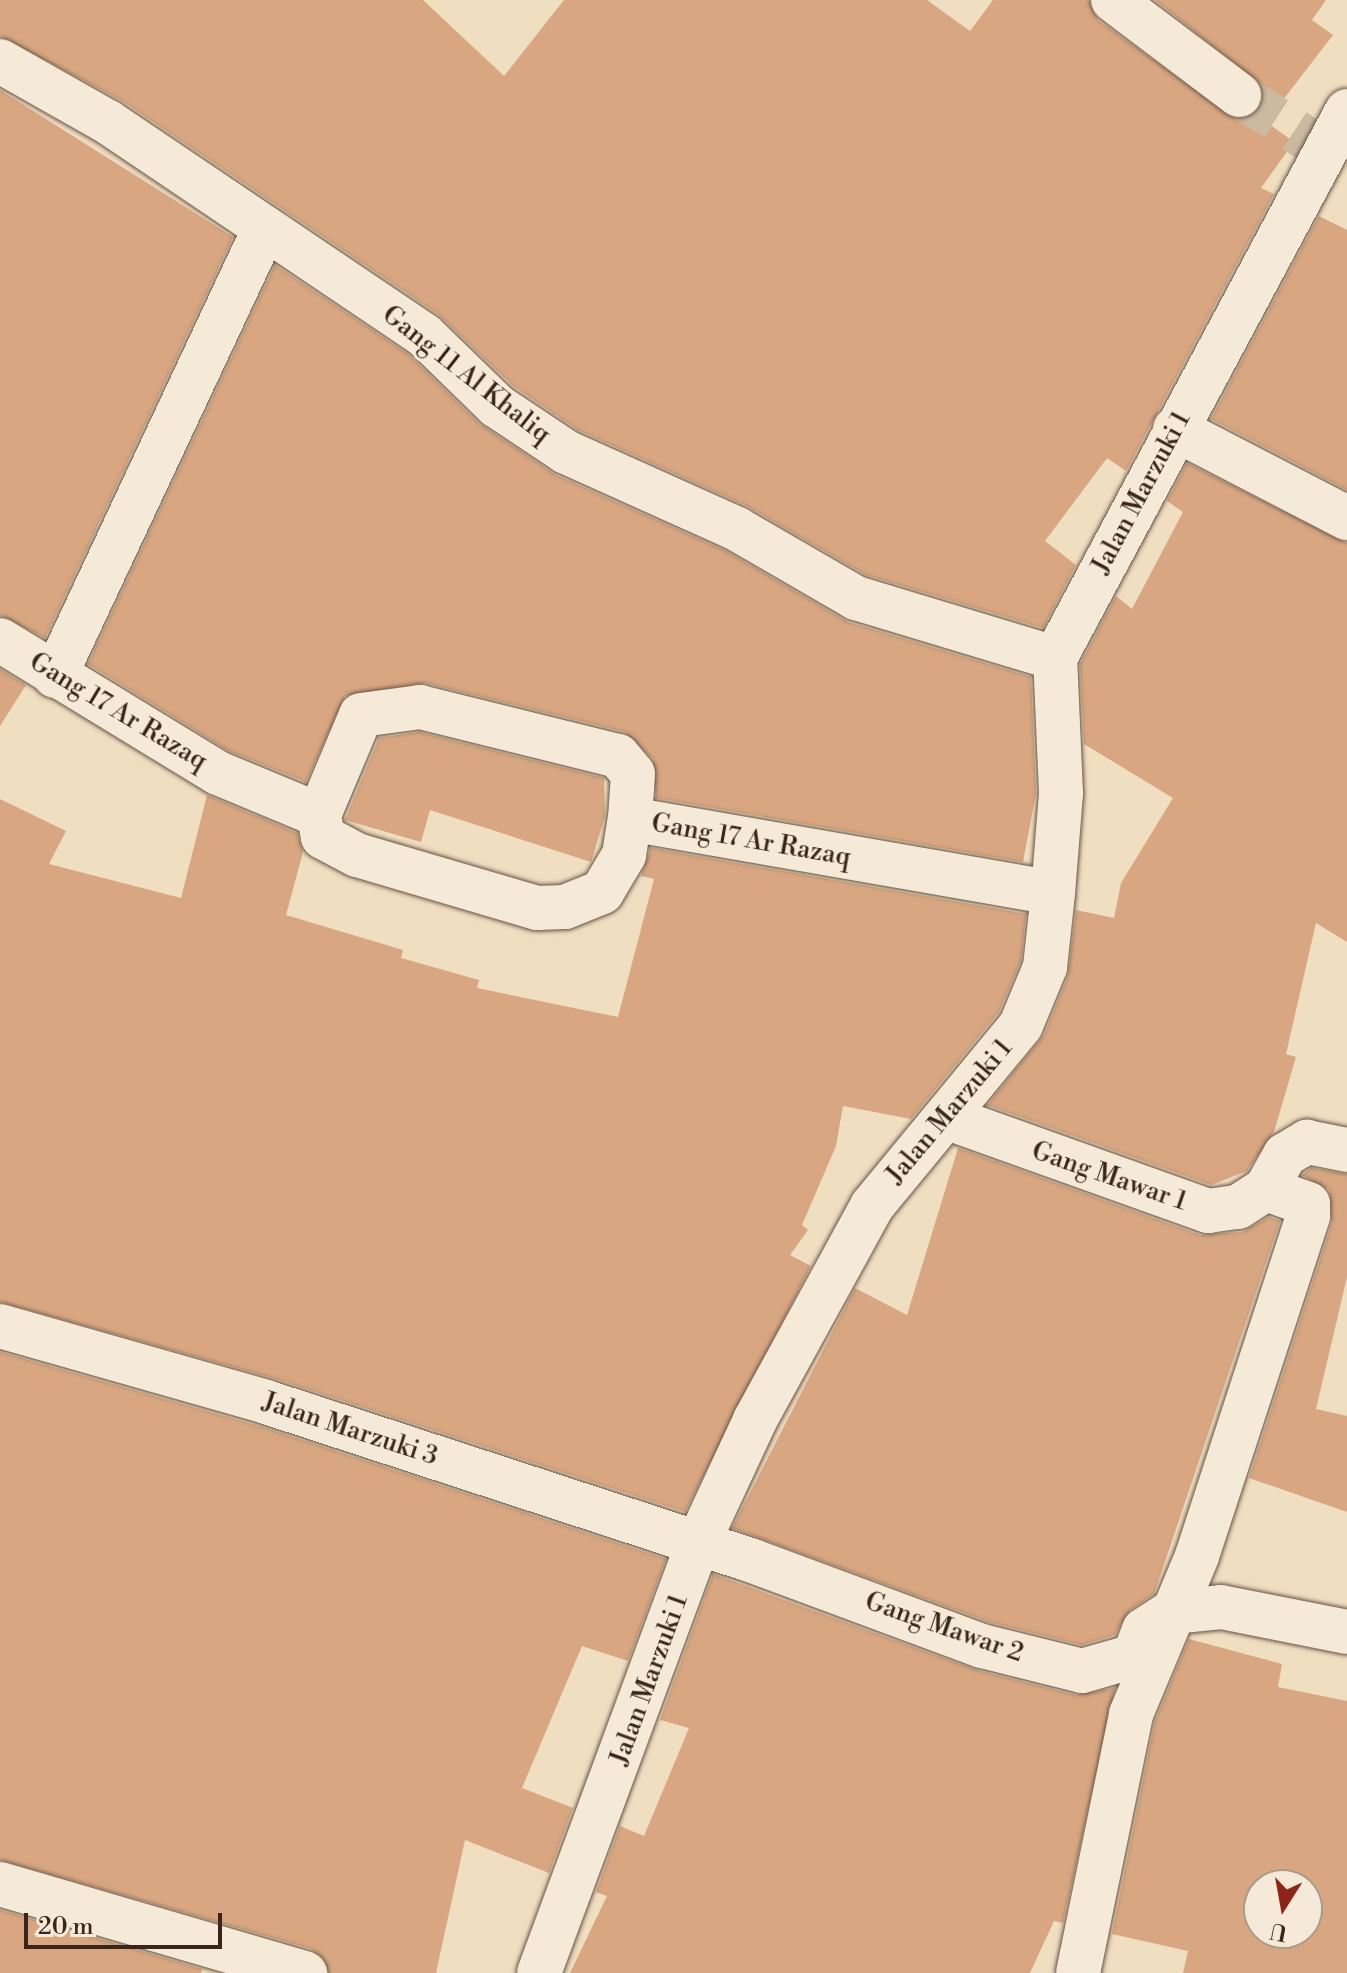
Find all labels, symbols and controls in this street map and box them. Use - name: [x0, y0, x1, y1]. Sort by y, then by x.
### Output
- street label: Gang 11 Al Khaliq: [376, 300, 556, 450]
- street label: Jalan Marzuki 1: [1086, 407, 1198, 579]
- street label: Gang 17 Ar Razaq: [23, 647, 213, 777]
- street label: Gang 17 Ar Razaq: [649, 808, 853, 874]
- street label: Jalan Marzuki 1: [880, 1033, 1020, 1191]
- street label: Gang Mawar 1: [1027, 1136, 1191, 1218]
- street label: Jalan Marzuki 3: [258, 1387, 442, 1473]
- street label: Gang Mawar 2: [861, 1586, 1027, 1670]
- street label: Jalan Marzuki 1: [605, 1590, 695, 1770]
- north arrow: [1243, 1869, 1323, 1949]
- scale bar: [28, 1897, 226, 1947]
- text: 20 m: [38, 1912, 94, 1942]
- text: U: [1268, 1916, 1290, 1946]

